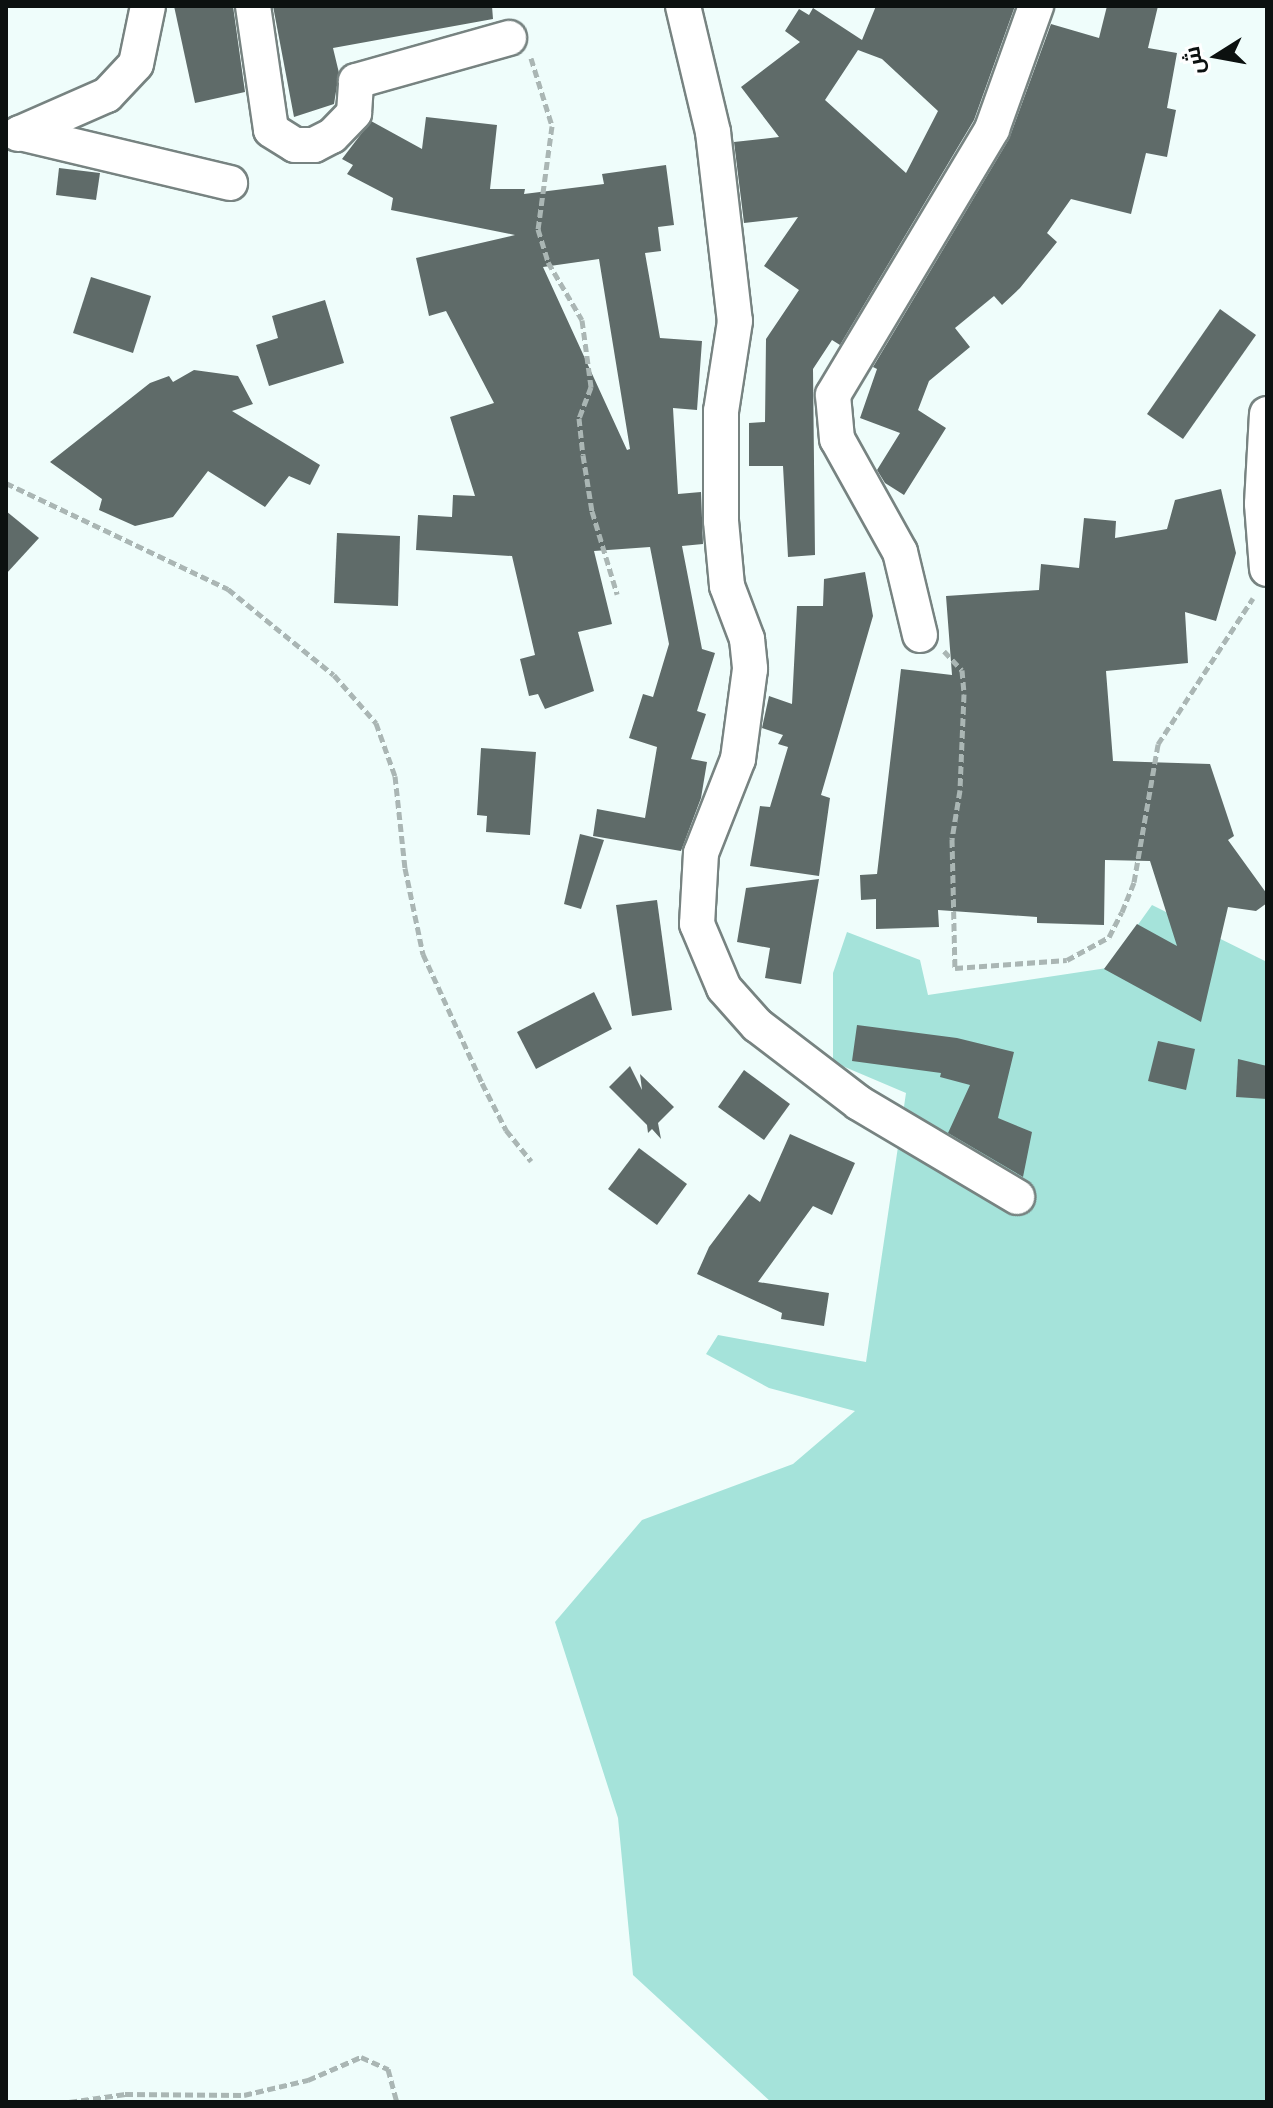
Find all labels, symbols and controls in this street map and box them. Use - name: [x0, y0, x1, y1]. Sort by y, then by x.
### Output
- north arrow: [1177, 16, 1257, 96]
- text: ش: [1178, 44, 1209, 77]

